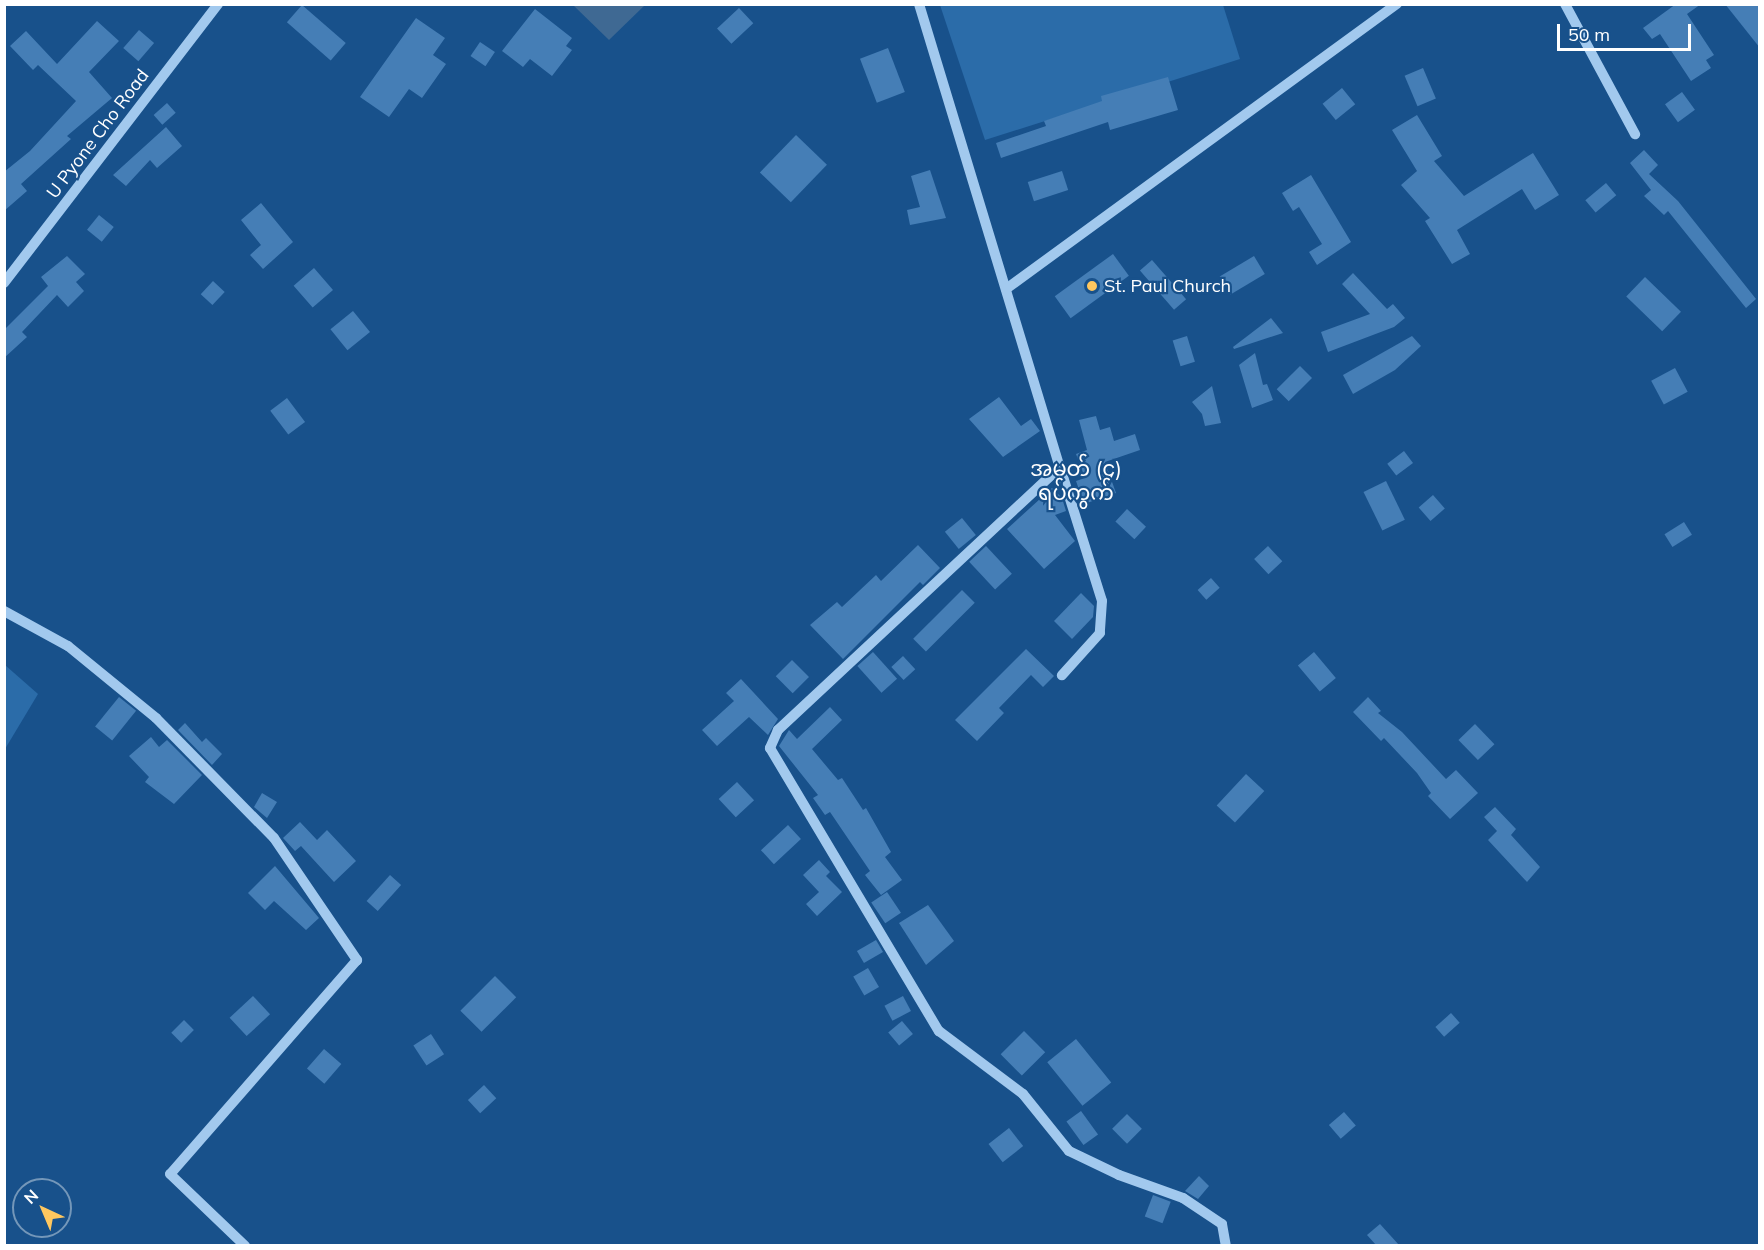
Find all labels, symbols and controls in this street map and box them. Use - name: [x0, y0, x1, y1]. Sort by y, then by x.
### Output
- scale bar: [1560, 12, 1694, 50]
- text: 50 m: [1568, 23, 1610, 46]
- street label: U Pyone Cho Road: [42, 65, 154, 203]
- place label: St. Paul Church: [1104, 275, 1231, 297]
- marker: St. Paul Church: [1085, 279, 1099, 293]
- district label: အမှတ် (၄) ရပ်ကွက်: [1030, 455, 1122, 505]
- north arrow: [12, 1178, 72, 1238]
- text: N: [20, 1185, 42, 1208]

